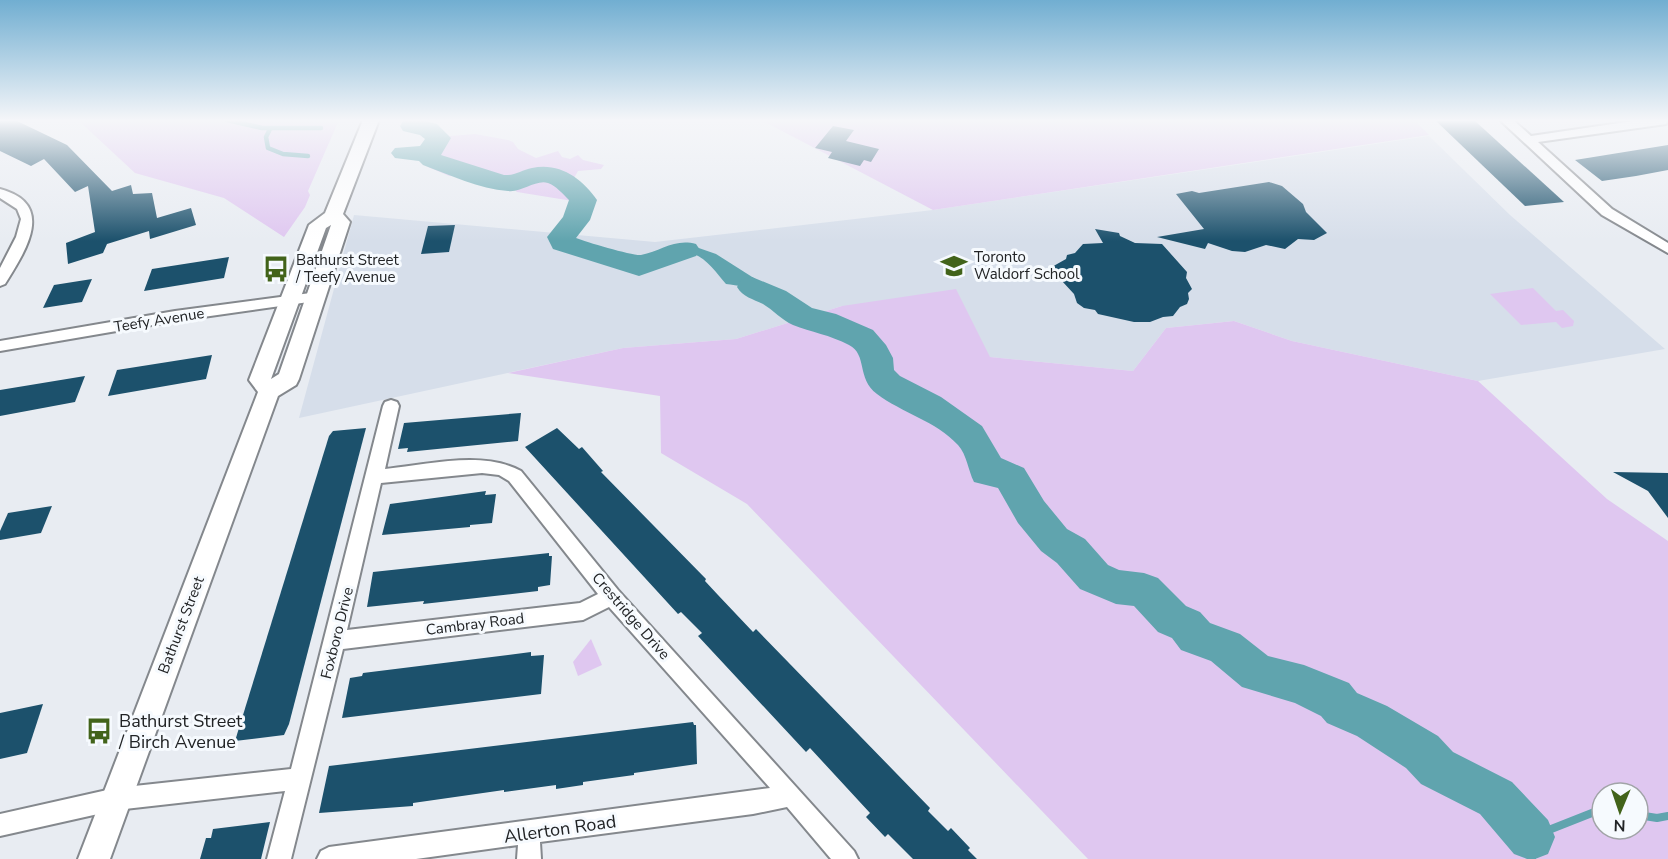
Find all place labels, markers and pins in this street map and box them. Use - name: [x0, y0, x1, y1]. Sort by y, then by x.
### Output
- place label: Toronto Waldorf School: [974, 247, 1080, 284]
- place label: Bathurst Street / Teefy Avenue: [295, 250, 399, 287]
- school or university icon: Toronto Waldorf School: [939, 251, 969, 281]
- bus stop icon: Bathurst Street / Teefy Avenue: [261, 254, 291, 284]
- place label: Bathurst Street / Birch Avenue: [118, 709, 243, 754]
- bus stop icon: Bathurst Street / Birch Avenue: [84, 716, 114, 746]

